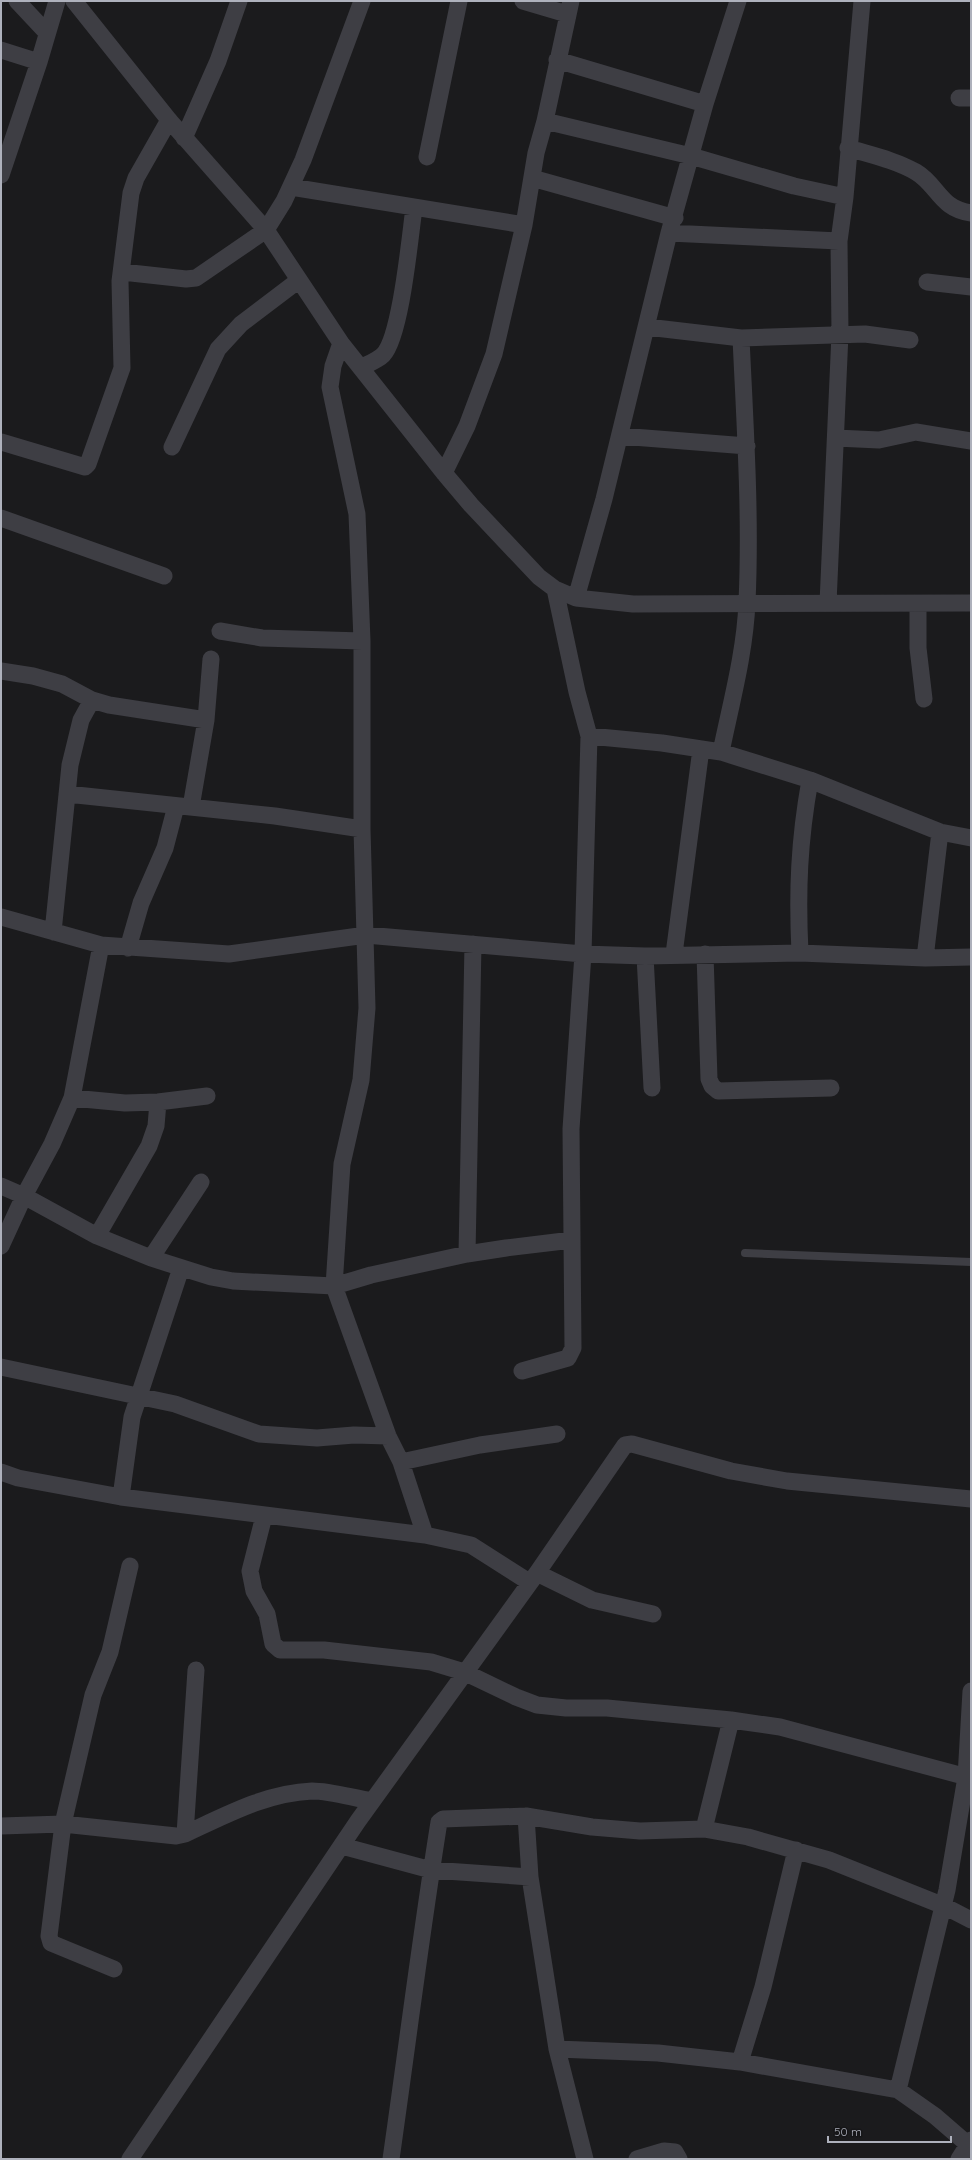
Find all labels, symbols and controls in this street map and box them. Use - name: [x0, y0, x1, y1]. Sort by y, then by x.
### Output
- scale bar: [828, 2118, 951, 2144]
- text: 50 m: [834, 2124, 862, 2139]

